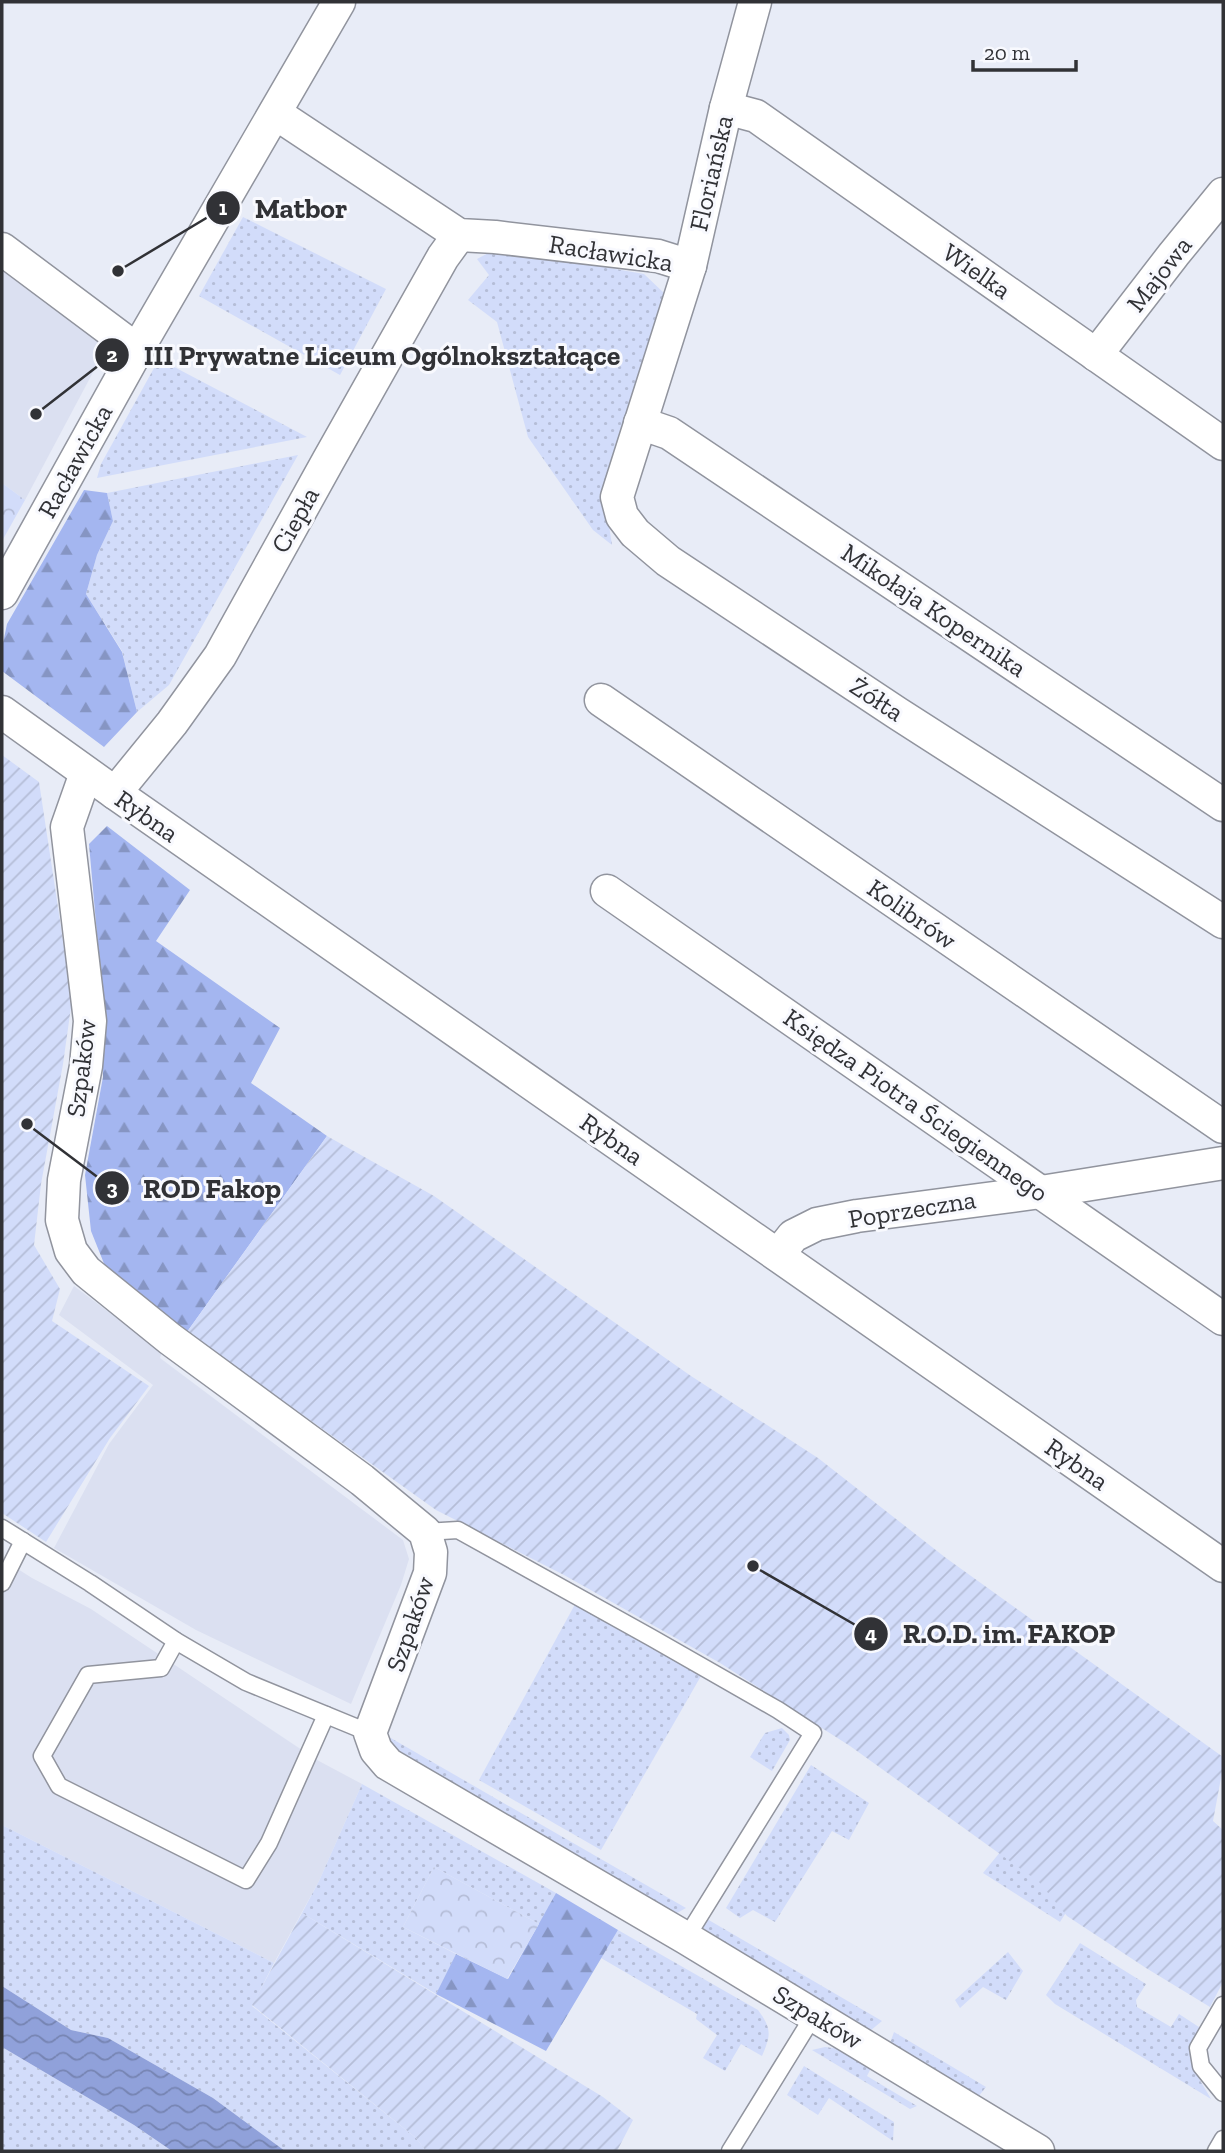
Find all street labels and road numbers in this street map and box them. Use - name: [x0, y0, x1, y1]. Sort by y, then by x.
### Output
- street label: Floriańska: [682, 112, 740, 234]
- street label: Racławicka: [547, 227, 676, 279]
- street label: Majowa: [1120, 229, 1199, 318]
- street label: Wielka: [937, 236, 1018, 306]
- street label: Racławicka: [31, 398, 120, 523]
- street label: Ciepła: [264, 481, 326, 558]
- street label: Mikołaja Kopernika: [835, 536, 1033, 684]
- street label: Żółta: [844, 670, 910, 728]
- street label: Rybna: [109, 783, 185, 850]
- street label: Kolibrów: [861, 872, 963, 956]
- street label: Księdza Piotra Ściegiennego: [778, 1001, 1054, 1209]
- street label: Szpaków: [59, 1017, 103, 1119]
- street label: Rybna: [574, 1106, 650, 1173]
- street label: Poprzeczna: [846, 1183, 979, 1235]
- street label: Rybna: [1039, 1431, 1115, 1498]
- street label: Szpaków: [379, 1572, 441, 1676]
- street label: Szpaków: [767, 1978, 869, 2056]

